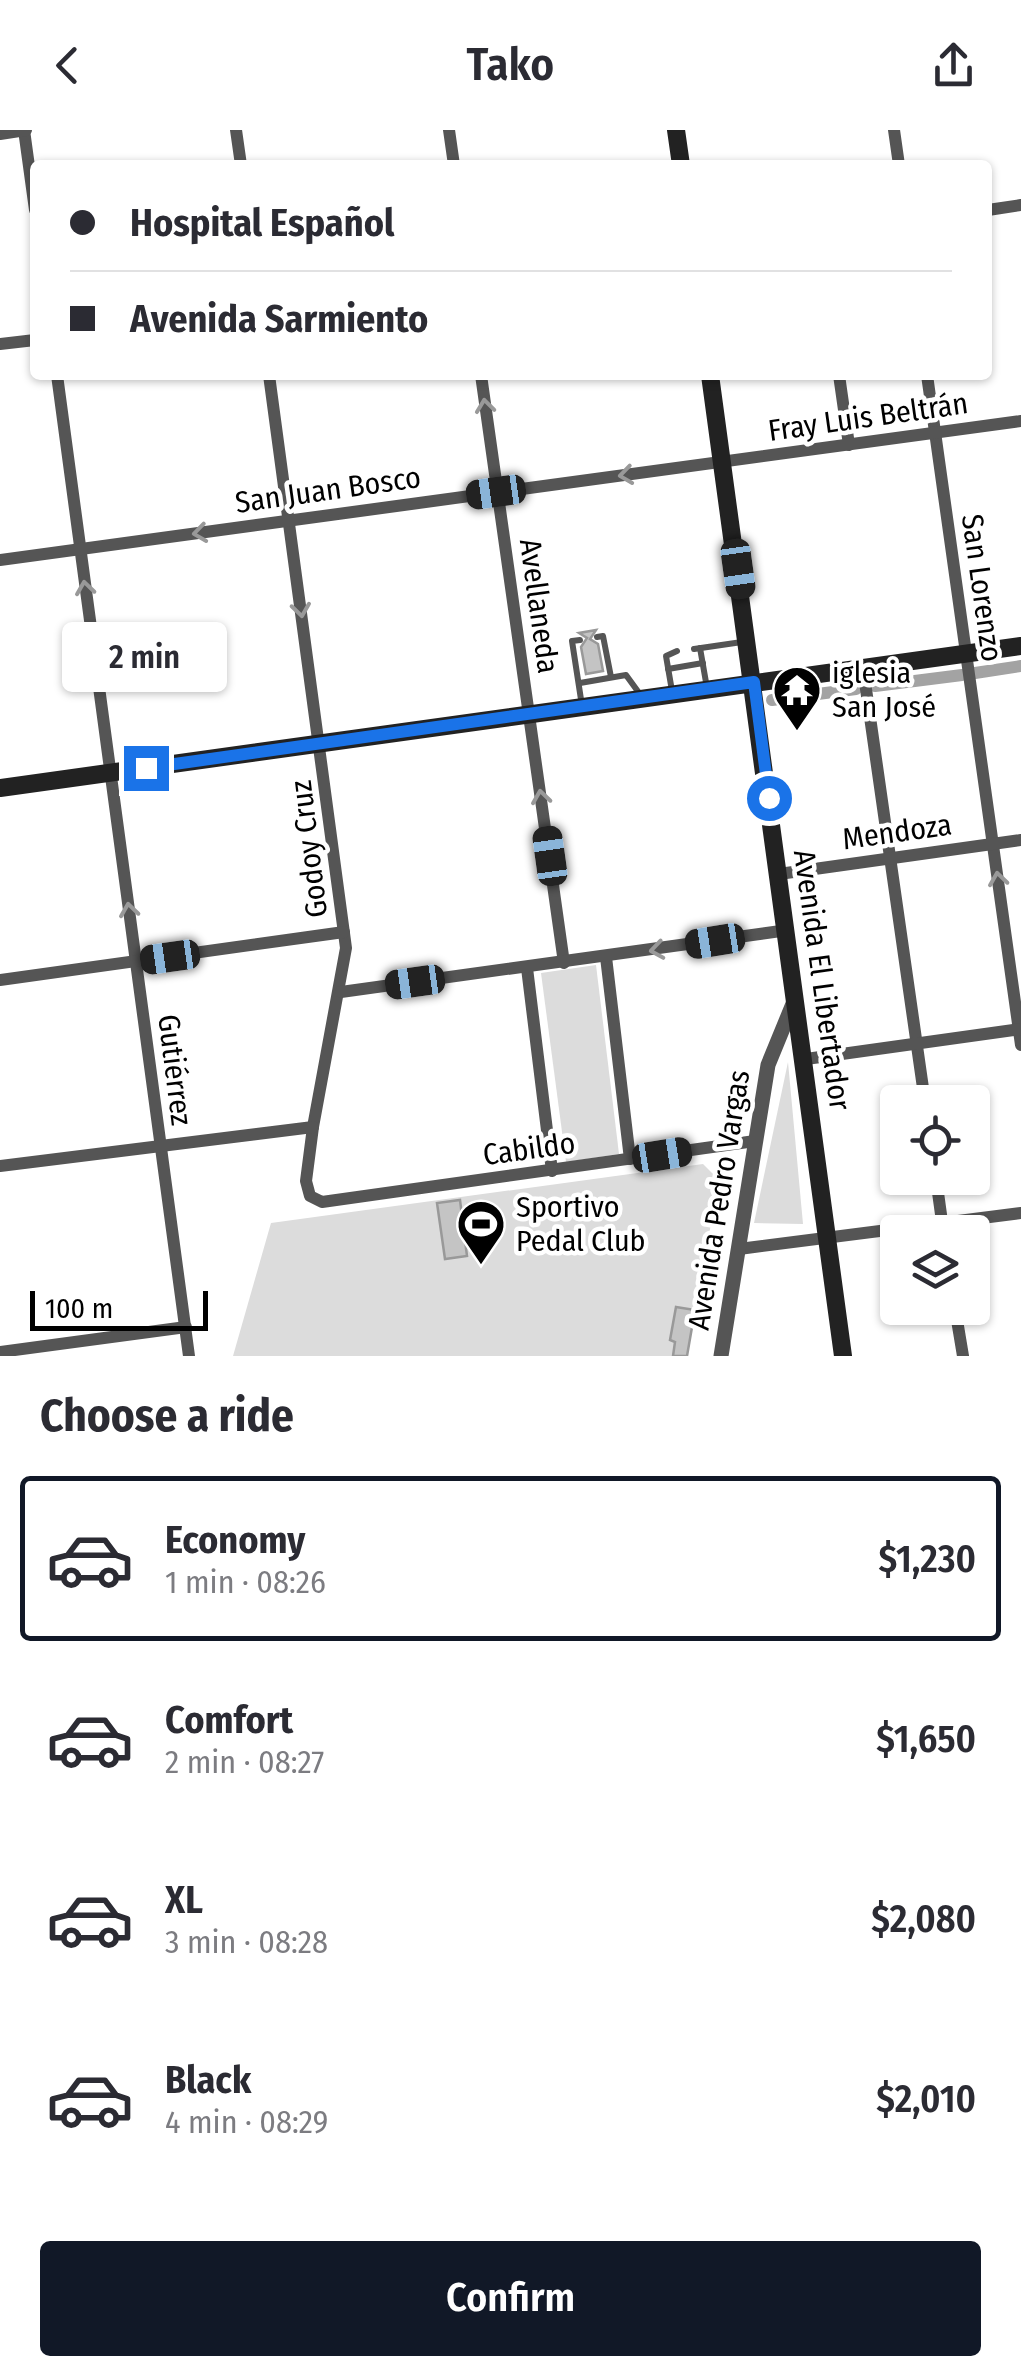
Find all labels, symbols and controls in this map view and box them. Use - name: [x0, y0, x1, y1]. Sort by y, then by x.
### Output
- icon: back: [40, 38, 95, 93]
- text: Tako: [467, 38, 554, 92]
- icon: share: [926, 38, 981, 93]
- text: Hospital Español: [130, 200, 394, 246]
- text: Avenida Sarmiento: [130, 296, 428, 342]
- street label: Fray Luis Beltrán: [766, 385, 970, 449]
- one-way arrow: [475, 398, 496, 414]
- street label: San Juan Bosco: [233, 459, 423, 521]
- one-way arrow: [618, 463, 634, 484]
- car: [464, 473, 528, 511]
- street label: San Lorenzo: [954, 512, 1010, 664]
- one-way arrow: [192, 522, 208, 543]
- street label: Avellaneda: [512, 536, 566, 676]
- car: [719, 537, 757, 601]
- one-way arrow: [75, 579, 96, 595]
- one-way arrow: [290, 602, 311, 619]
- callout: 2 min: [64, 623, 228, 693]
- text: 2 min: [109, 638, 180, 676]
- place label: iglesia San José: [832, 655, 936, 725]
- temple icon: iglesia San José: [771, 664, 823, 732]
- route end: [124, 746, 169, 791]
- route start: [747, 776, 792, 821]
- street label: Godoy Cruz: [283, 778, 335, 920]
- one-way arrow: [531, 789, 552, 805]
- street label: Mendoza: [840, 807, 954, 857]
- car: [531, 824, 569, 888]
- street label: Avenida El Libertador: [786, 847, 858, 1113]
- one-way arrow: [988, 871, 1009, 887]
- one-way arrow: [119, 901, 140, 918]
- car: [683, 921, 747, 961]
- car: [138, 938, 202, 976]
- one-way arrow: [648, 938, 665, 959]
- car: [383, 963, 447, 1001]
- street label: Gutiérrez: [150, 1012, 200, 1128]
- street label: Avenida Pedro Vargas: [681, 1067, 757, 1333]
- map controls: [880, 1085, 990, 1325]
- button: locate: [880, 1085, 990, 1195]
- street label: Cabildo: [481, 1125, 577, 1173]
- car: [630, 1135, 694, 1175]
- place label: Sportivo Pedal Club: [516, 1189, 646, 1259]
- sports icon: Sportivo Pedal Club: [455, 1198, 507, 1266]
- button: layers: [880, 1215, 990, 1325]
- scale bar: [30, 1286, 208, 1330]
- text: 100 m: [45, 1292, 113, 1325]
- text: Choose a ride: [40, 1389, 294, 1443]
- icon: car: [45, 1514, 135, 1604]
- text: Economy: [165, 1517, 305, 1563]
- text: $1,230: [879, 1536, 976, 1582]
- text: 1 min · 08:26: [165, 1563, 326, 1601]
- icon: car: [45, 1694, 135, 1784]
- text: Comfort: [165, 1697, 293, 1743]
- text: $1,650: [876, 1716, 976, 1762]
- text: 2 min · 08:27: [165, 1743, 324, 1781]
- icon: car: [45, 1874, 135, 1964]
- text: XL: [165, 1877, 203, 1923]
- text: $2,080: [871, 1896, 976, 1942]
- text: 3 min · 08:28: [165, 1923, 328, 1961]
- icon: car: [45, 2054, 135, 2144]
- text: Black: [165, 2057, 251, 2103]
- text: $2,010: [876, 2076, 976, 2122]
- text: 4 min · 08:29: [165, 2103, 328, 2141]
- button: Confirm: [40, 2241, 981, 2356]

